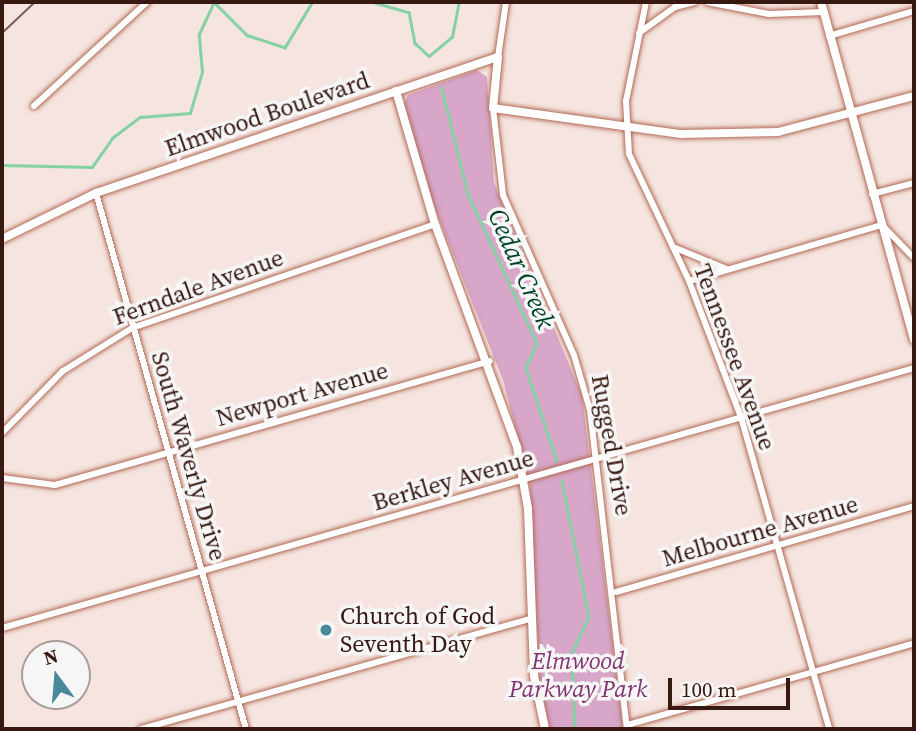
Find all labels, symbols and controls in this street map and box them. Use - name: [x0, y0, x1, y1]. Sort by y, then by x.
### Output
- street label: Elmwood Boulevard: [161, 65, 373, 163]
- water label: Cedar Creek: [481, 204, 561, 334]
- street label: Ferndale Avenue: [109, 243, 287, 331]
- street label: Tennessee Avenue: [688, 260, 782, 454]
- street label: South Waverly Drive: [145, 348, 233, 564]
- street label: Newport Avenue: [213, 356, 391, 432]
- street label: Rugged Drive: [585, 372, 639, 518]
- street label: Berkley Avenue: [369, 443, 537, 517]
- street label: Melbourne Avenue: [659, 489, 861, 573]
- place label: Church of God Seventh Day: [340, 602, 495, 658]
- marker: Church of God Seventh Day: [318, 622, 334, 638]
- north arrow: [21, 640, 91, 710]
- text: N: [41, 642, 61, 671]
- park label: Elmwood Parkway Park: [509, 647, 647, 703]
- scale bar: [671, 664, 794, 708]
- text: 100 m: [681, 675, 736, 704]

